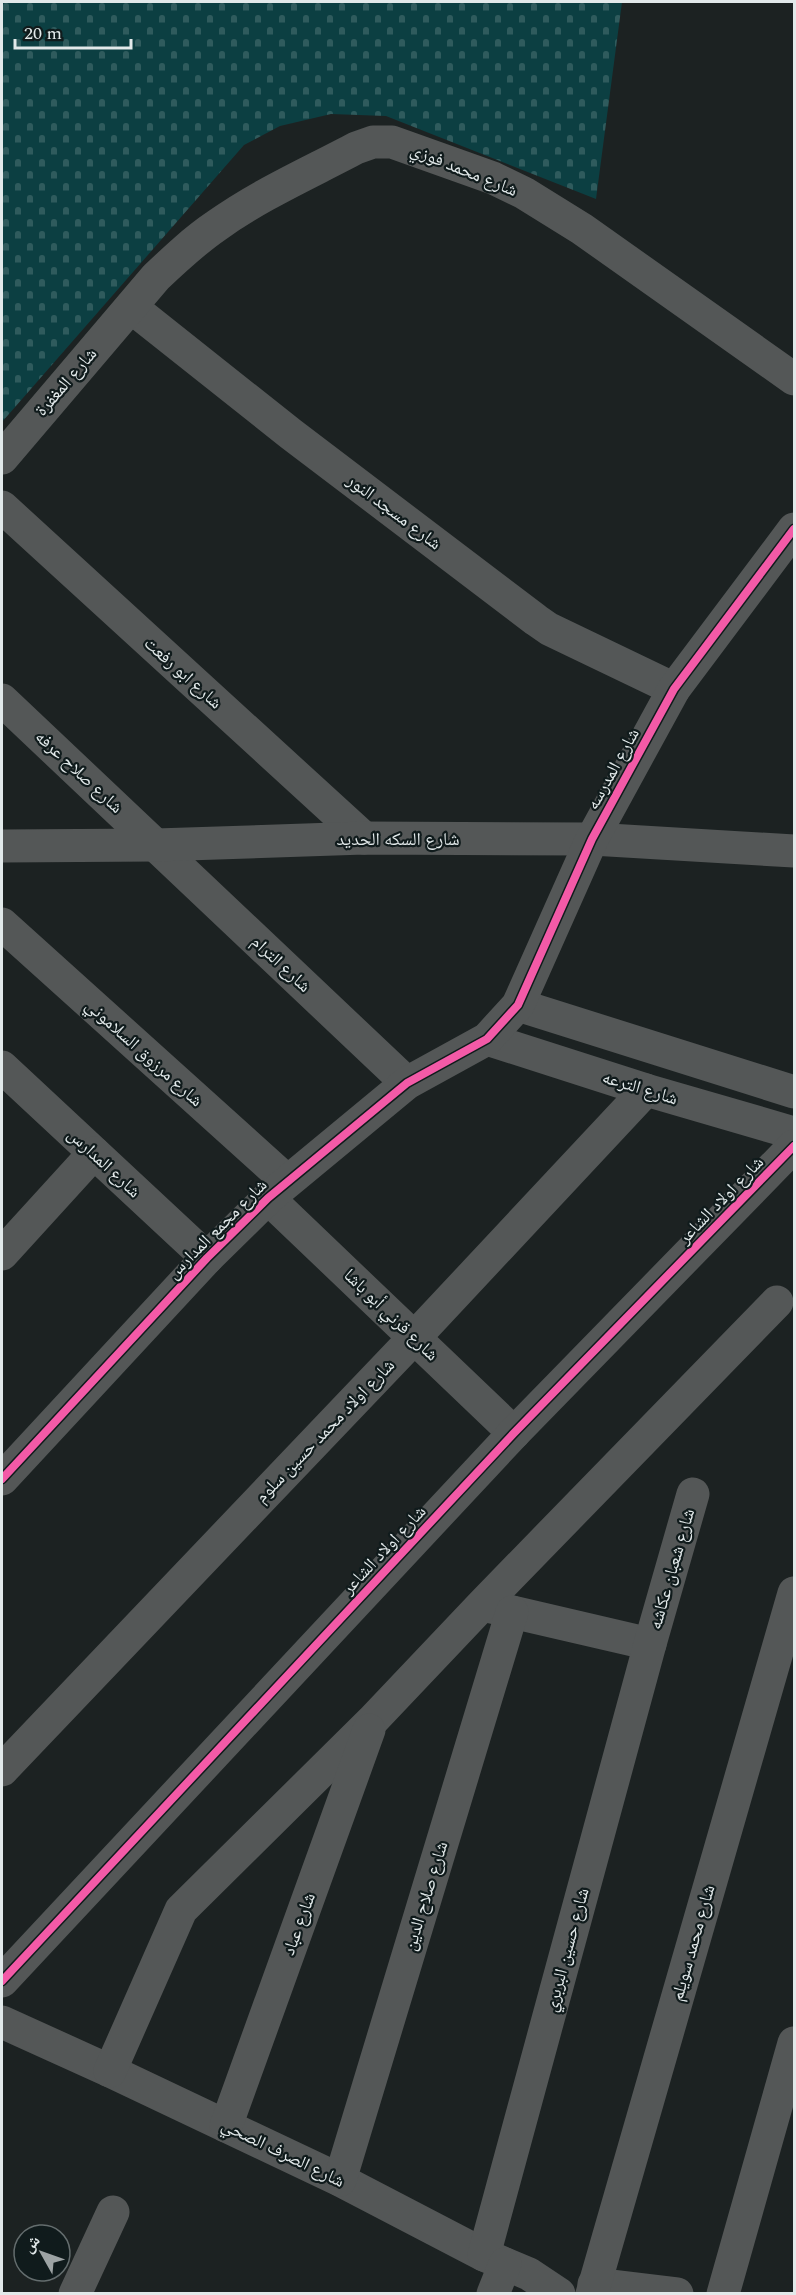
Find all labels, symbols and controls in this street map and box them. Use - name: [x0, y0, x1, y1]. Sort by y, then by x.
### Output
- scale bar: [15, 12, 130, 50]
- text: 20 m: [24, 20, 62, 47]
- street label: شارع محمد فوزي: [406, 136, 522, 204]
- street label: شارع المغفرة: [28, 342, 104, 422]
- street label: شارع مسجد النور: [340, 467, 447, 557]
- street label: شارع ابو رفعت: [138, 630, 228, 716]
- street label: شارع المدرسه: [579, 723, 647, 815]
- street label: شارع صلاح عرفه: [29, 724, 129, 820]
- street label: شارع السكه الحديد: [337, 826, 459, 853]
- street label: شارع الترام: [245, 929, 317, 999]
- street label: شارع مرزوق السلاموني: [79, 993, 209, 1114]
- street label: شارع الترعه: [599, 1064, 681, 1112]
- street label: شارع المدارس: [61, 1122, 147, 1204]
- street label: شارع اولاد الشاعر: [671, 1150, 770, 1251]
- street label: شارع مجمع المدارس: [160, 1172, 274, 1286]
- street label: شارع قرني أبو باشا: [337, 1262, 445, 1368]
- street label: شارع اولاد محمد حسين سلوم: [249, 1353, 401, 1509]
- street label: شارع اولاد الشاعر: [335, 1499, 433, 1601]
- street label: شارع شعبان عكاشه: [642, 1505, 702, 1633]
- street label: شارع صلاح الدين: [397, 1838, 455, 1954]
- street label: شارع محمد سويلم: [664, 1882, 722, 2004]
- street label: شارع حسين البربري: [537, 1885, 597, 2015]
- street label: شارع عباد: [275, 1889, 323, 1959]
- street label: شارع الصرف الصحي: [216, 2111, 349, 2195]
- north arrow: [12, 2223, 72, 2283]
- text: ش: [17, 2230, 46, 2258]

